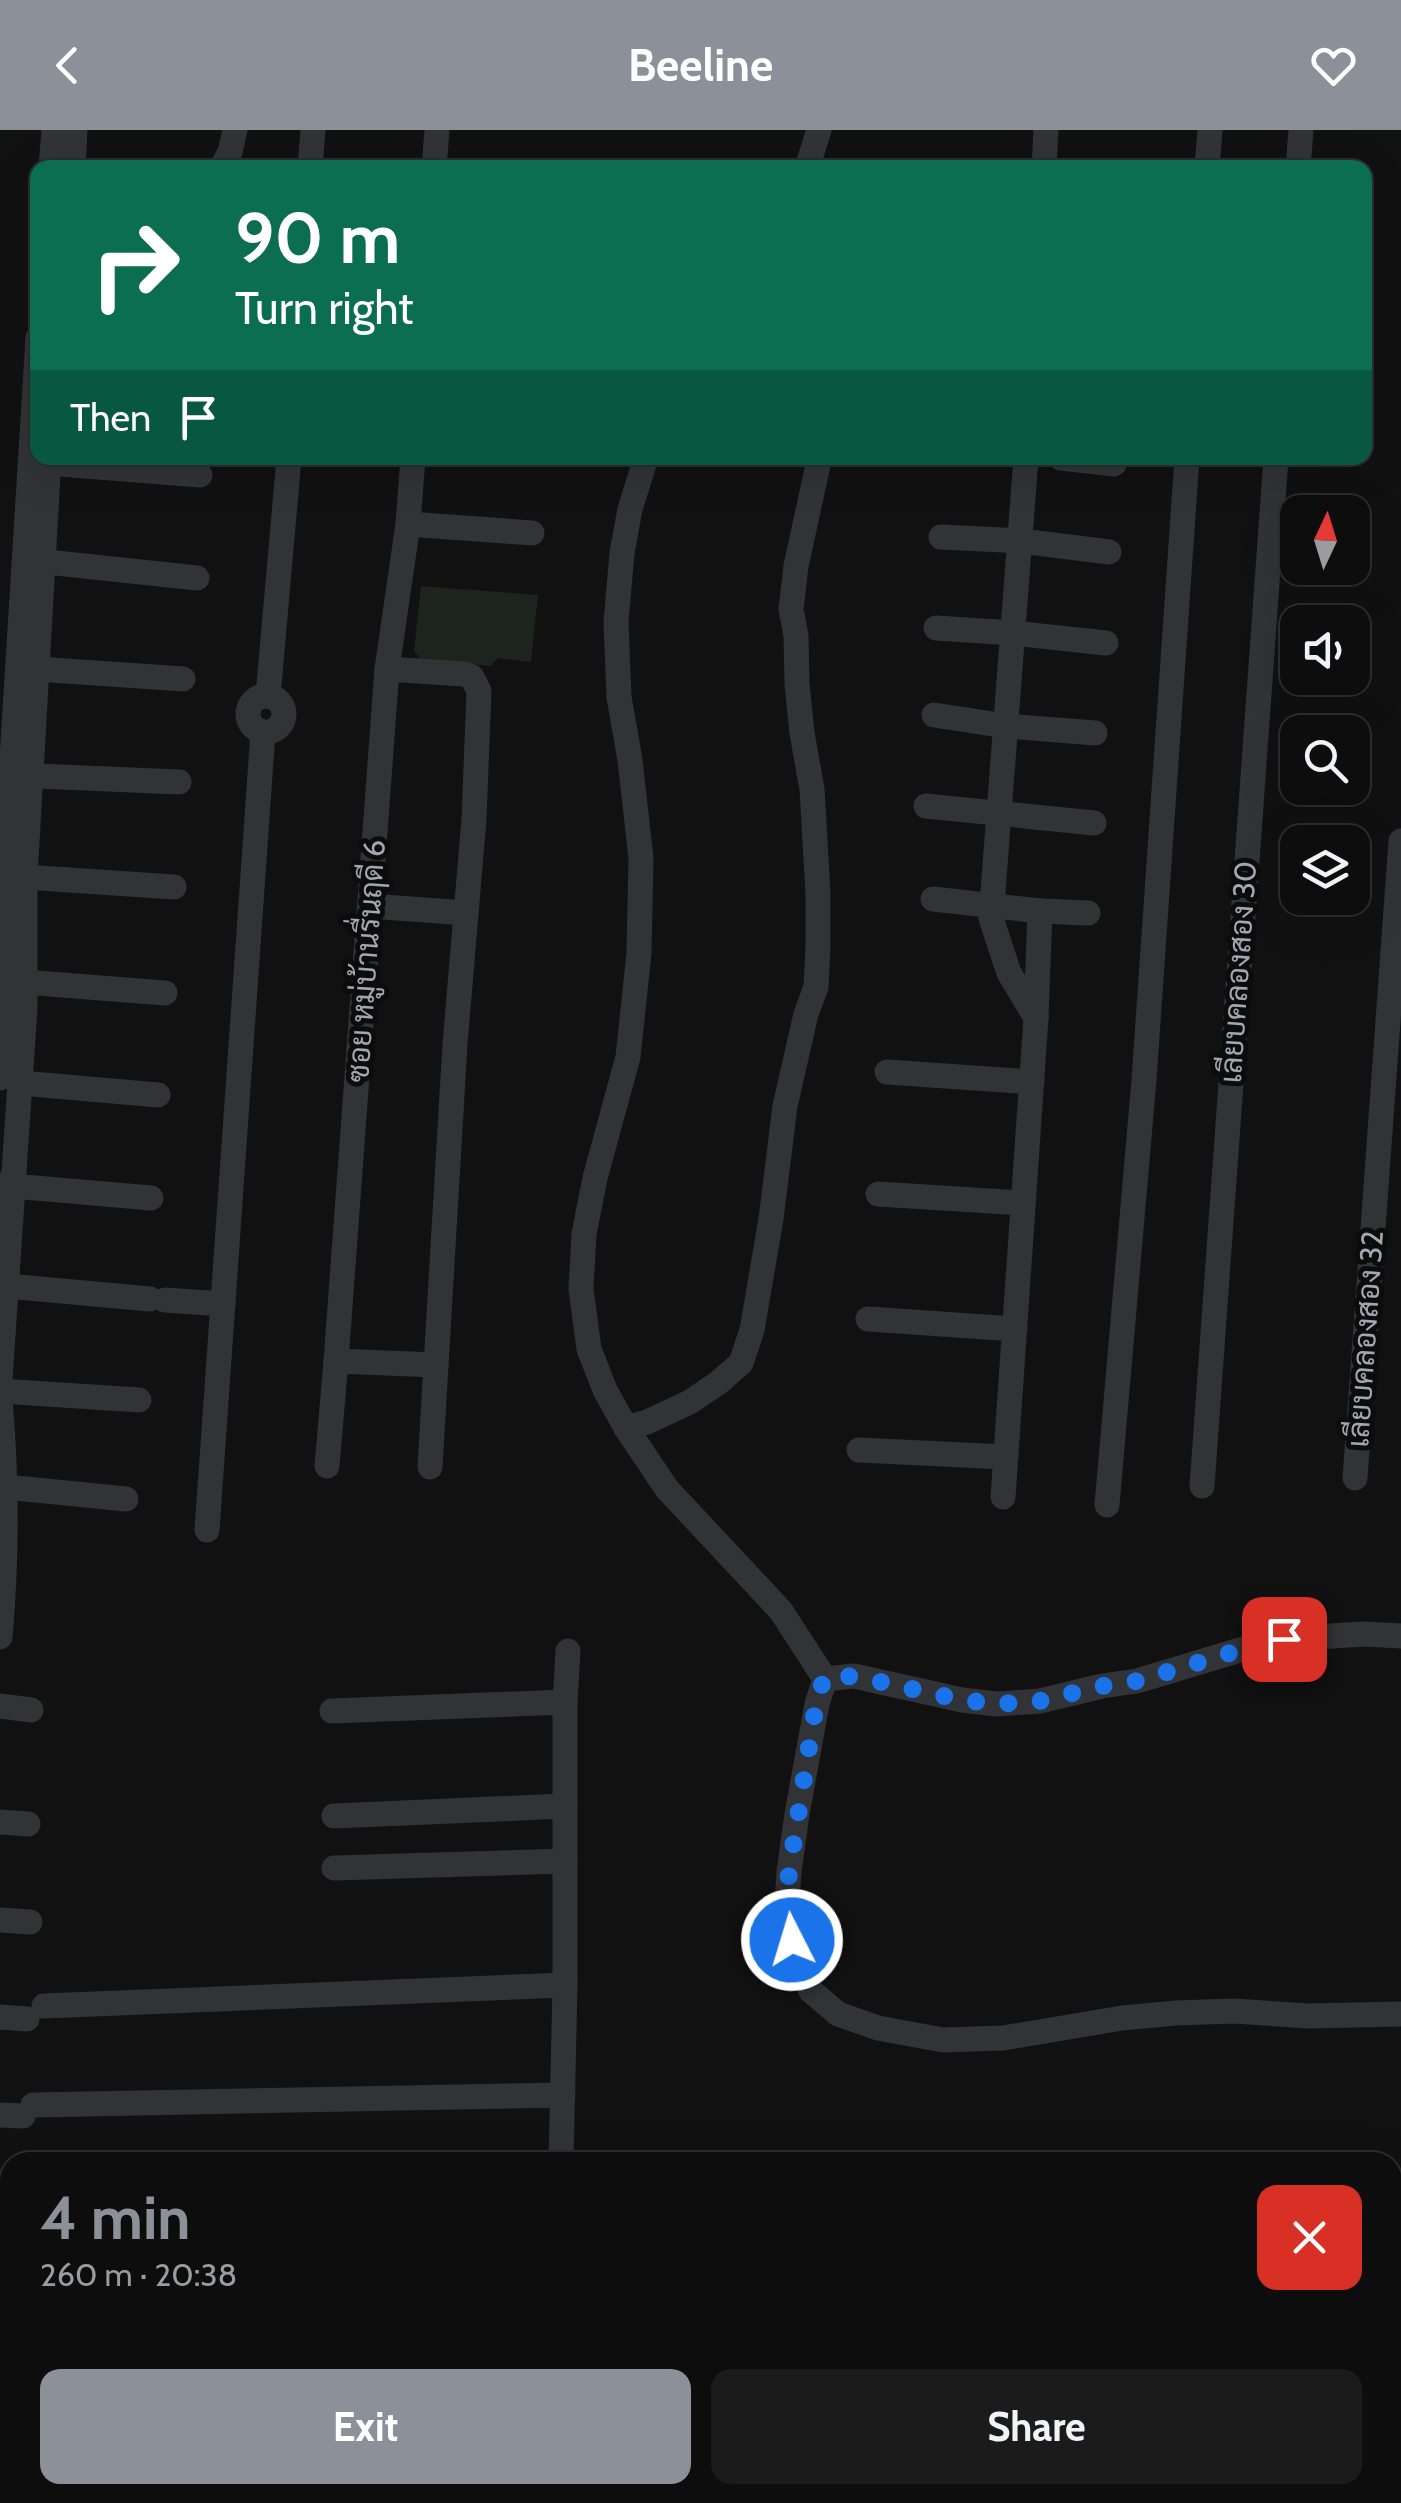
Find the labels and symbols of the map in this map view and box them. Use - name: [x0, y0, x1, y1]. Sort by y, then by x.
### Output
- north arrow: [1280, 495, 1370, 585]
- street label: ซอย หมู่บ้านรื่นฤดี 6: [332, 838, 395, 1084]
- street label: เลียบคลองสอง 30: [1212, 860, 1264, 1084]
- street label: เลียบคลองสอง 32: [1339, 1229, 1391, 1449]
- pin: [1242, 1597, 1327, 1682]
- position arrow: [740, 1888, 844, 1992]

